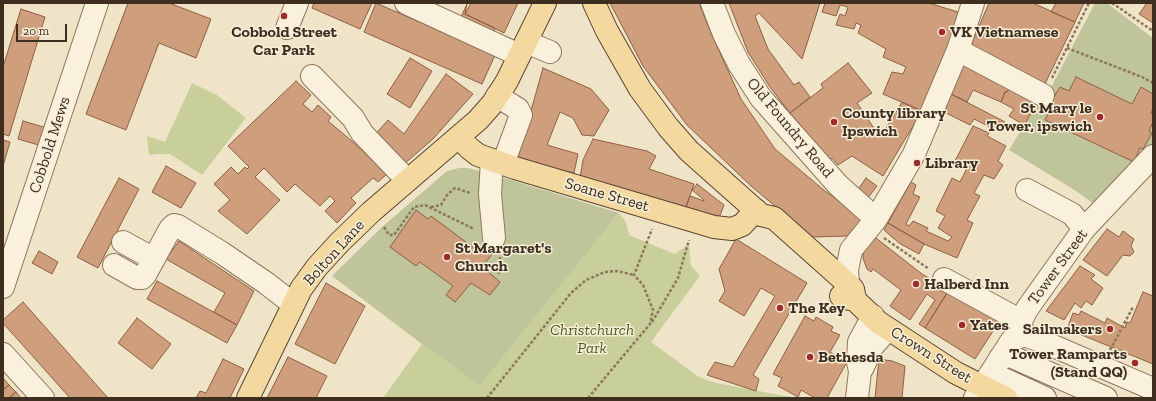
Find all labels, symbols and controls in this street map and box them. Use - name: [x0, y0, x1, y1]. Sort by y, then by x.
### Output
- marker: Cobbold Street Car Park: [279, 11, 289, 21]
- scale bar: [18, 16, 69, 42]
- place label: Cobbold Street Car Park: [231, 22, 337, 60]
- place label: VK Vietnamese: [950, 22, 1059, 42]
- text: 20 m: [23, 24, 49, 38]
- marker: VK Vietnamese: [937, 27, 947, 37]
- street label: Old Foundry Road: [743, 74, 837, 182]
- street label: Cobbold Mews: [25, 94, 75, 196]
- place label: St Mary le Tower, ipswich: [986, 98, 1092, 136]
- place label: County library Ipswich: [842, 103, 946, 141]
- marker: St Mary le Tower, ipswich: [1095, 112, 1105, 122]
- marker: County library Ipswich: [829, 117, 839, 127]
- place label: Library: [925, 153, 978, 173]
- marker: Library: [912, 158, 922, 168]
- street label: Soane Street: [563, 174, 651, 216]
- street label: Bolton Lane: [299, 216, 369, 290]
- street label: Tower Street: [1024, 225, 1092, 309]
- place label: St Margaret's Church: [455, 238, 552, 276]
- marker: St Margaret's Church: [442, 252, 452, 262]
- place label: Halberd Inn: [924, 274, 1009, 294]
- marker: Halberd Inn: [911, 279, 921, 289]
- place label: The Key: [788, 298, 845, 318]
- marker: The Key: [775, 303, 785, 313]
- place label: Yates: [970, 315, 1009, 335]
- place label: Sailmakers: [1023, 319, 1102, 339]
- park label: Christchurch Park: [550, 320, 634, 358]
- marker: Yates: [957, 320, 967, 330]
- street label: Crown Street: [887, 322, 975, 388]
- marker: Sailmakers: [1105, 324, 1115, 334]
- place label: Tower Ramparts (Stand QQ): [1009, 344, 1127, 382]
- place label: Bethesda: [818, 347, 884, 367]
- marker: Bethesda: [805, 352, 815, 362]
- marker: Tower Ramparts (Stand QQ): [1130, 358, 1140, 368]

